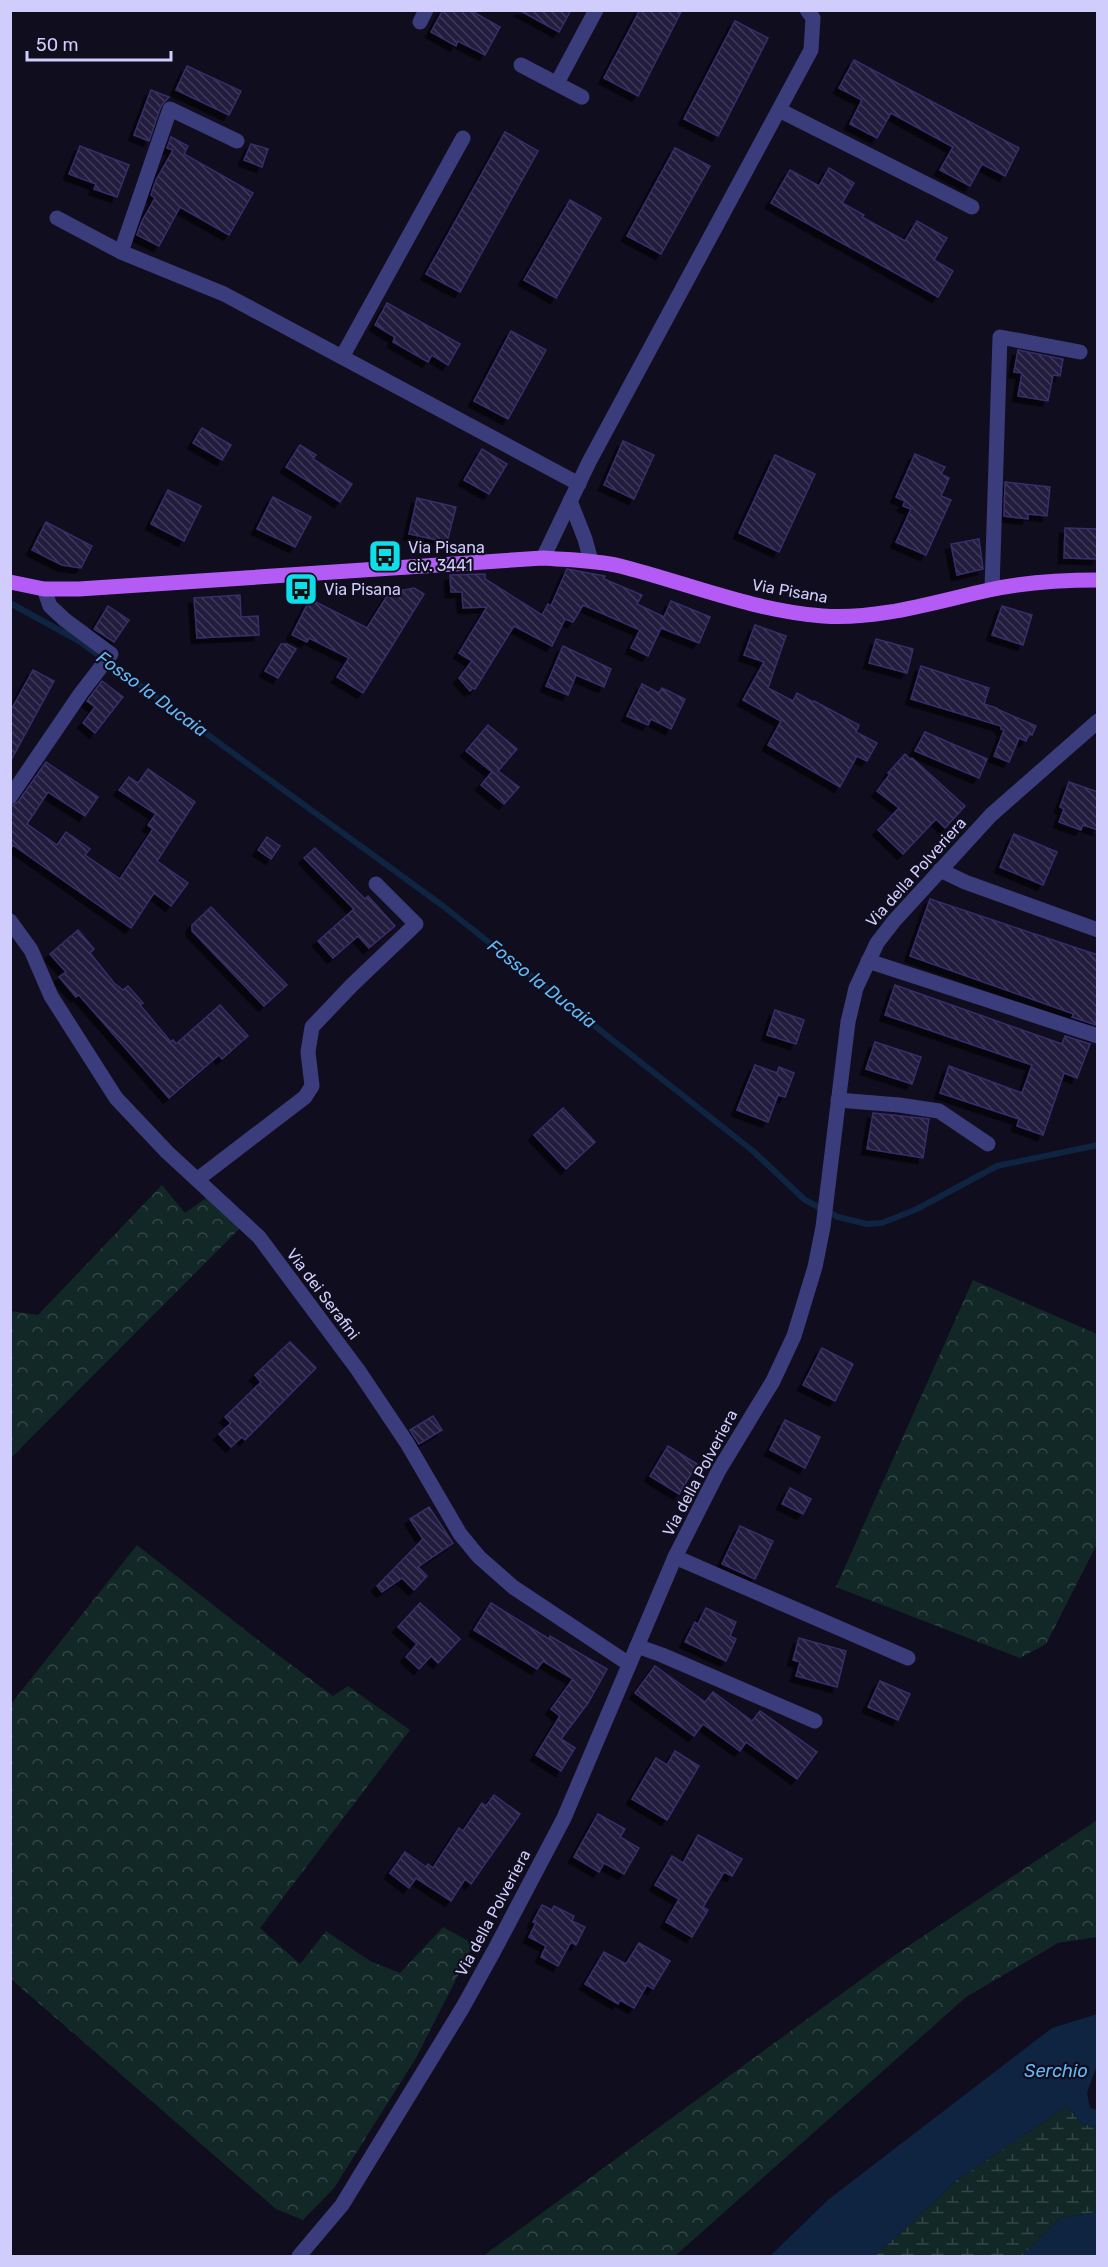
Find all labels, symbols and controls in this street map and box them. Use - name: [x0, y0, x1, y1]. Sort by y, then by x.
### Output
- scale bar: [27, 24, 171, 62]
- text: 50 m: [36, 34, 79, 56]
- bus stop icon: Via Pisana civ. 3441: [367, 538, 403, 574]
- place label: Via Pisana civ. 3441: [408, 538, 485, 575]
- bus stop icon: Via Pisana: [283, 571, 319, 607]
- street label: Via Pisana: [751, 575, 829, 607]
- place label: Via Pisana: [324, 580, 401, 599]
- water label: Fosso la Ducaia: [92, 646, 212, 742]
- street label: Via della Polveriera: [862, 813, 970, 931]
- water label: Fosso la Ducaia: [483, 935, 601, 1034]
- street label: Via dei Serafini: [283, 1245, 363, 1343]
- street label: Via della Polveriera: [659, 1406, 741, 1540]
- street label: Via della Polveriera: [452, 1846, 534, 1980]
- water label: Serchio: [1024, 2060, 1088, 2082]

